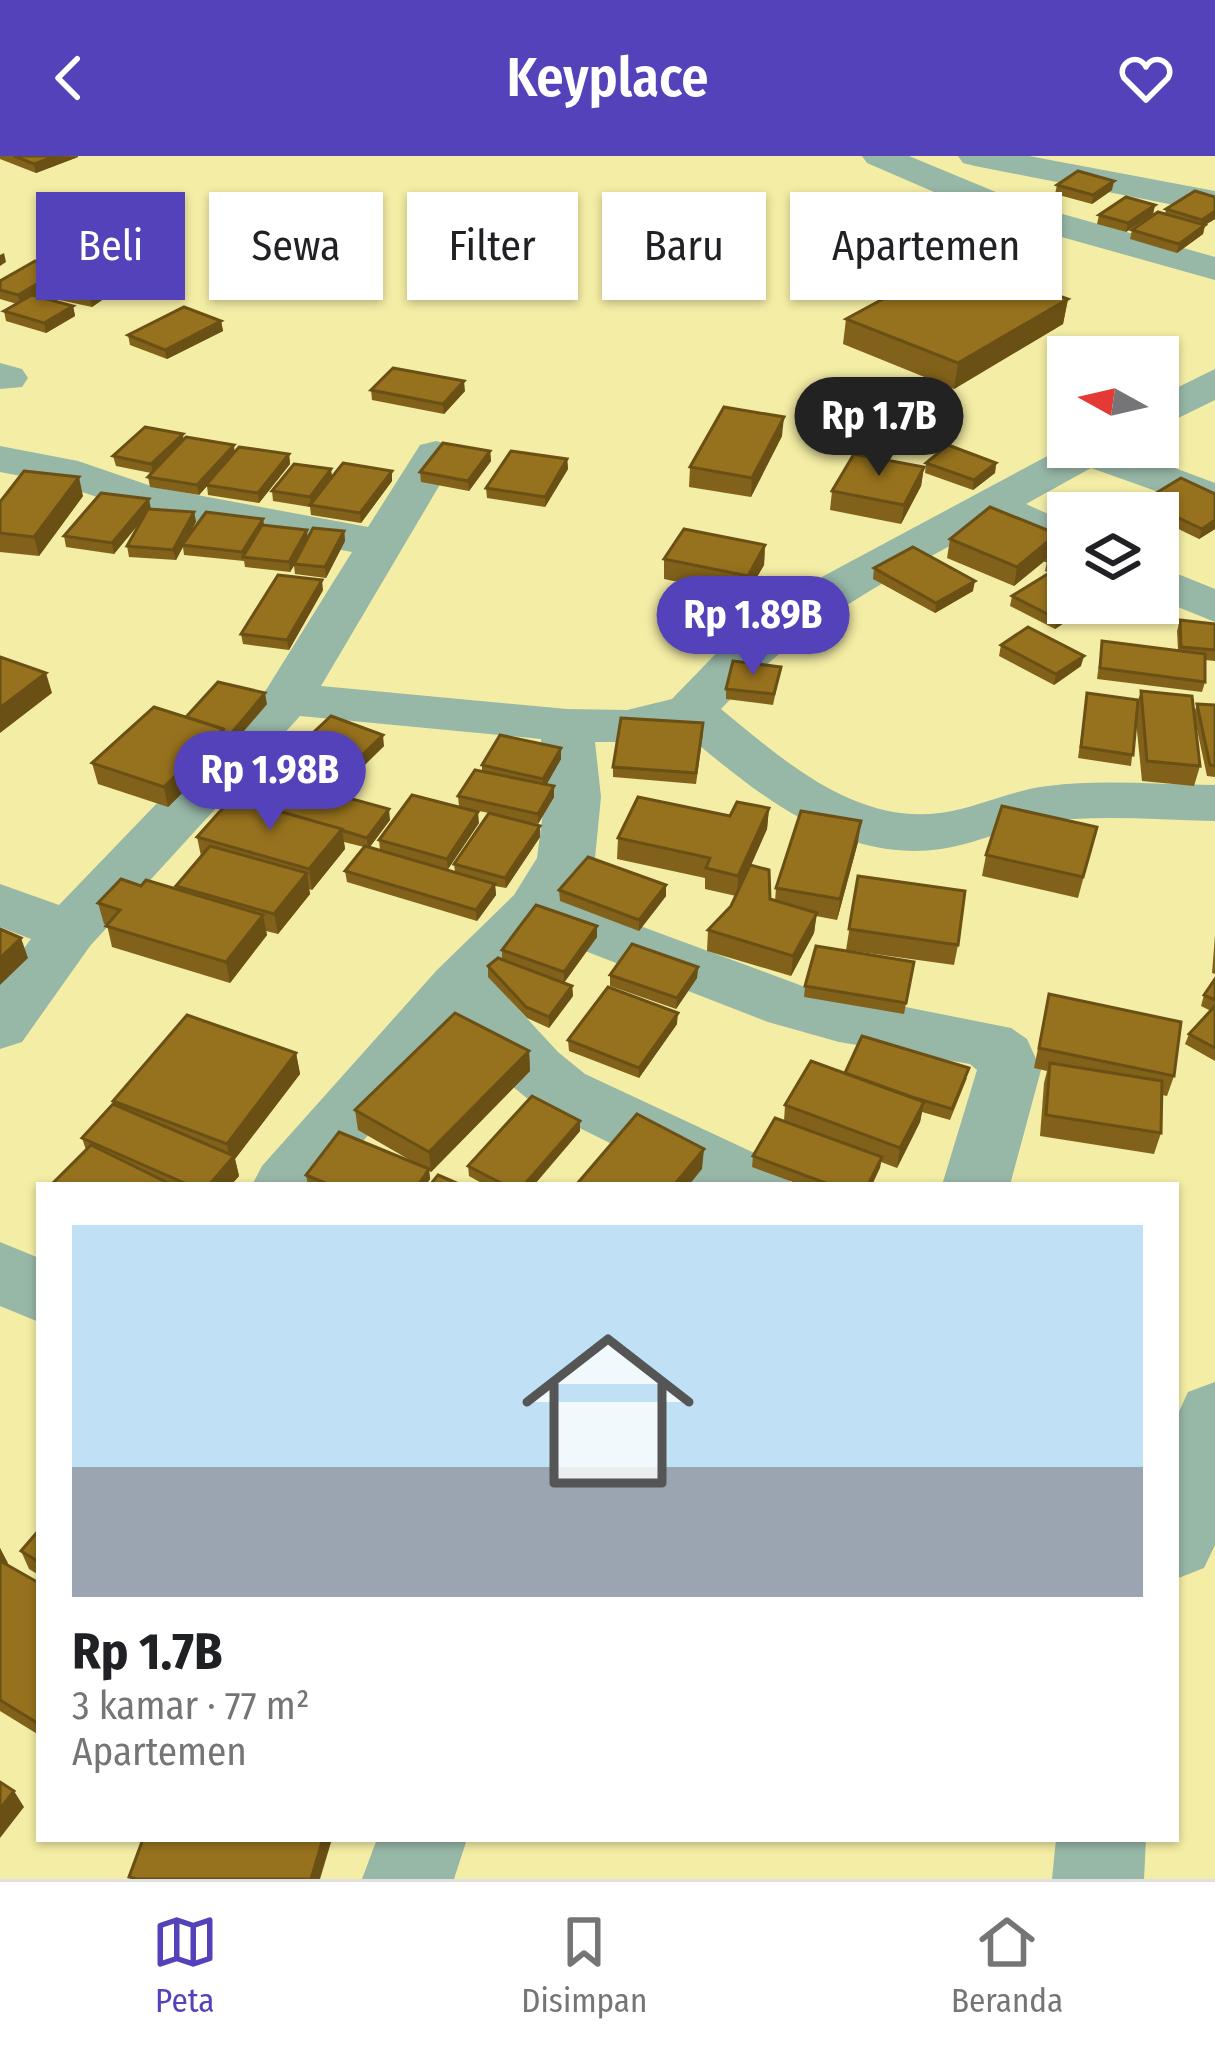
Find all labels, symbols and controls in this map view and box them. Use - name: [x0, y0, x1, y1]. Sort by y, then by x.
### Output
- icon: back: [36, 45, 102, 111]
- icon: heart: [1113, 45, 1179, 111]
- text: Keyplace: [506, 46, 709, 110]
- chip: Beli: [36, 192, 185, 300]
- chip: Sewa: [209, 192, 383, 300]
- chip: Filter: [407, 192, 578, 300]
- chip: Baru: [602, 192, 766, 300]
- chip: Apartemen: [790, 192, 1062, 300]
- north arrow: [1047, 336, 1179, 468]
- map controls: [1047, 336, 1179, 624]
- pin: Rp 1.7B: [768, 377, 990, 479]
- text: Rp 1.7B: [821, 393, 937, 439]
- button: layers: [1047, 492, 1179, 624]
- pin: Rp 1.89B: [629, 576, 877, 678]
- text: Rp 1.89B: [684, 592, 822, 638]
- pin: Rp 1.98B: [146, 731, 394, 833]
- text: Rp 1.98B: [201, 747, 339, 793]
- icon: home: [500, 1303, 716, 1519]
- text: Rp 1.7B: [72, 1621, 222, 1683]
- text: 3 kamar · 77 m²: [72, 1683, 310, 1729]
- text: Apartemen: [72, 1729, 247, 1775]
- tab: Peta: [152, 1909, 218, 2021]
- tab: Disimpan: [521, 1909, 647, 2021]
- tab: Beranda: [951, 1909, 1063, 2021]

